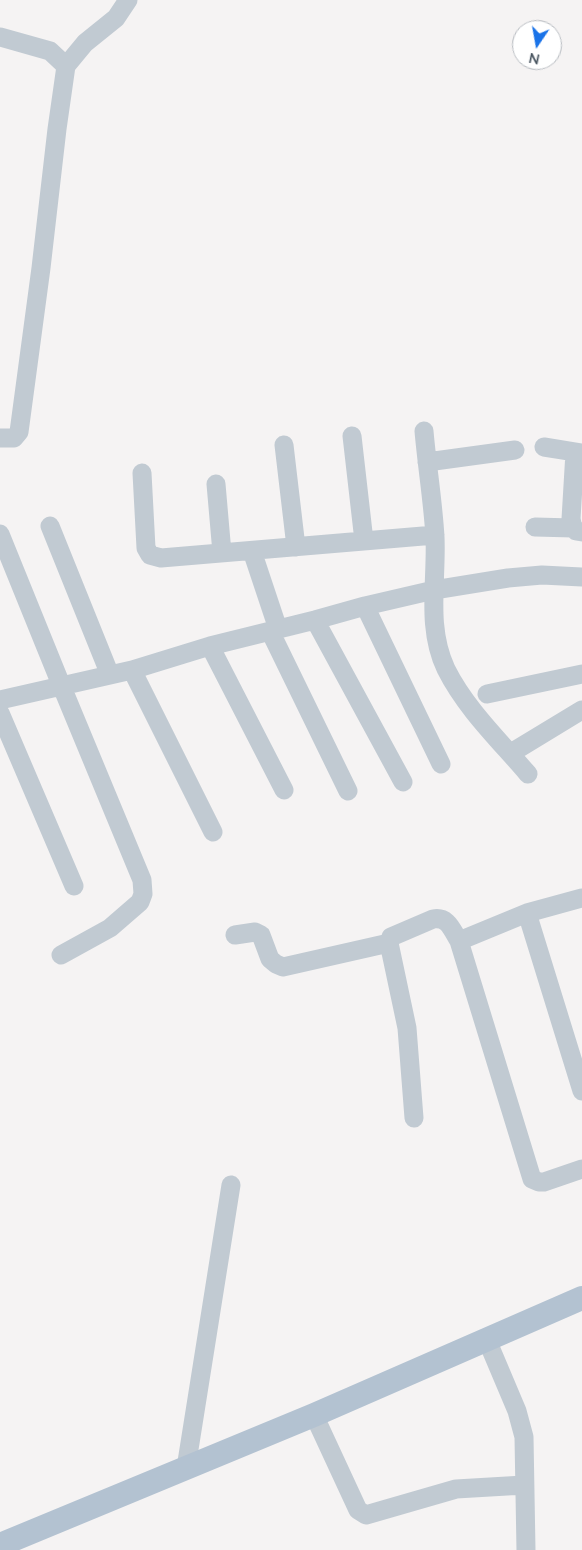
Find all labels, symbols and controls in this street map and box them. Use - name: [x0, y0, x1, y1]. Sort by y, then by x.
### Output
- north arrow: [512, 20, 562, 70]
- text: N: [527, 50, 541, 69]

